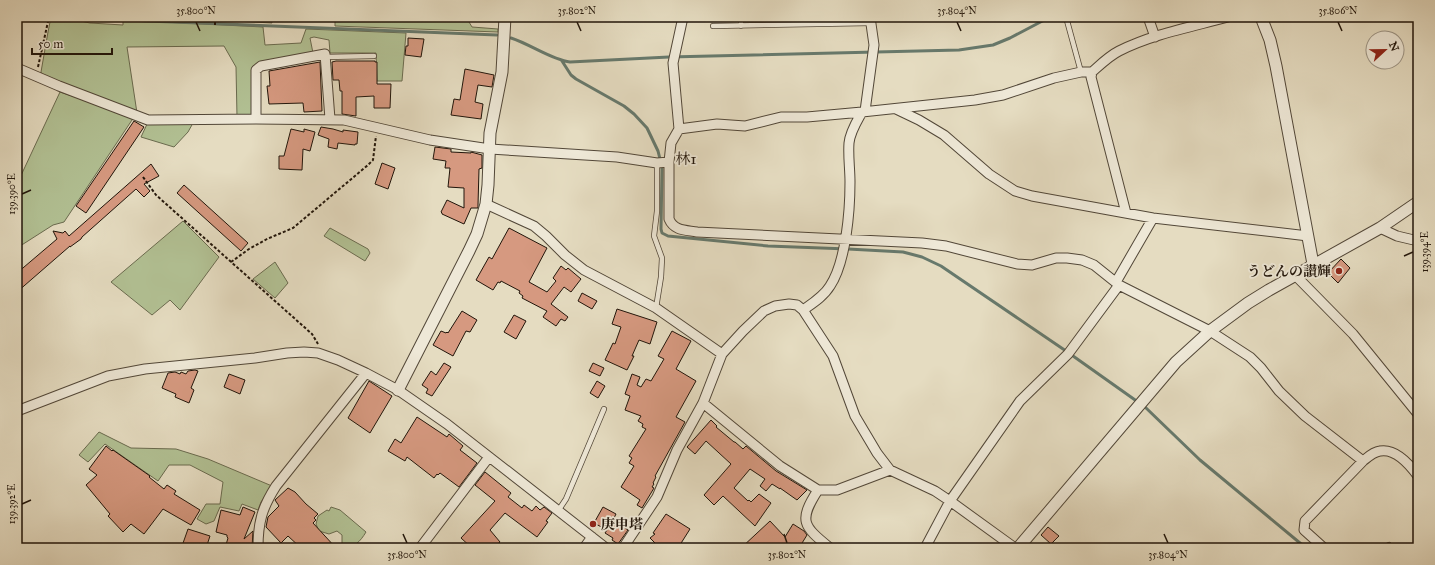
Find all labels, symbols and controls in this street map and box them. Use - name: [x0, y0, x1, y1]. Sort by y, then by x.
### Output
- text: 35.800°N: [176, 5, 216, 17]
- text: 35.802°N: [558, 5, 597, 17]
- text: 35.804°N: [937, 5, 977, 17]
- text: 35.806°N: [1319, 5, 1358, 17]
- scale bar: [32, 30, 112, 56]
- north arrow: [1365, 30, 1405, 70]
- text: 50 m: [38, 37, 63, 51]
- text: N: [1386, 40, 1402, 54]
- district label: 林1: [676, 150, 697, 168]
- text: 139.390°E: [6, 173, 18, 215]
- text: 139.394°E: [1419, 231, 1431, 273]
- place label: うどんの讃輝: [1247, 263, 1331, 280]
- marker: うどんの讃輝: [1334, 266, 1344, 276]
- text: 139.392°E: [6, 484, 18, 524]
- place label: 庚申塔: [601, 516, 643, 533]
- marker: 庚申塔: [588, 519, 598, 529]
- text: 35.800°N: [387, 549, 427, 561]
- text: 35.802°N: [768, 549, 807, 561]
- text: 35.804°N: [1148, 549, 1188, 561]

